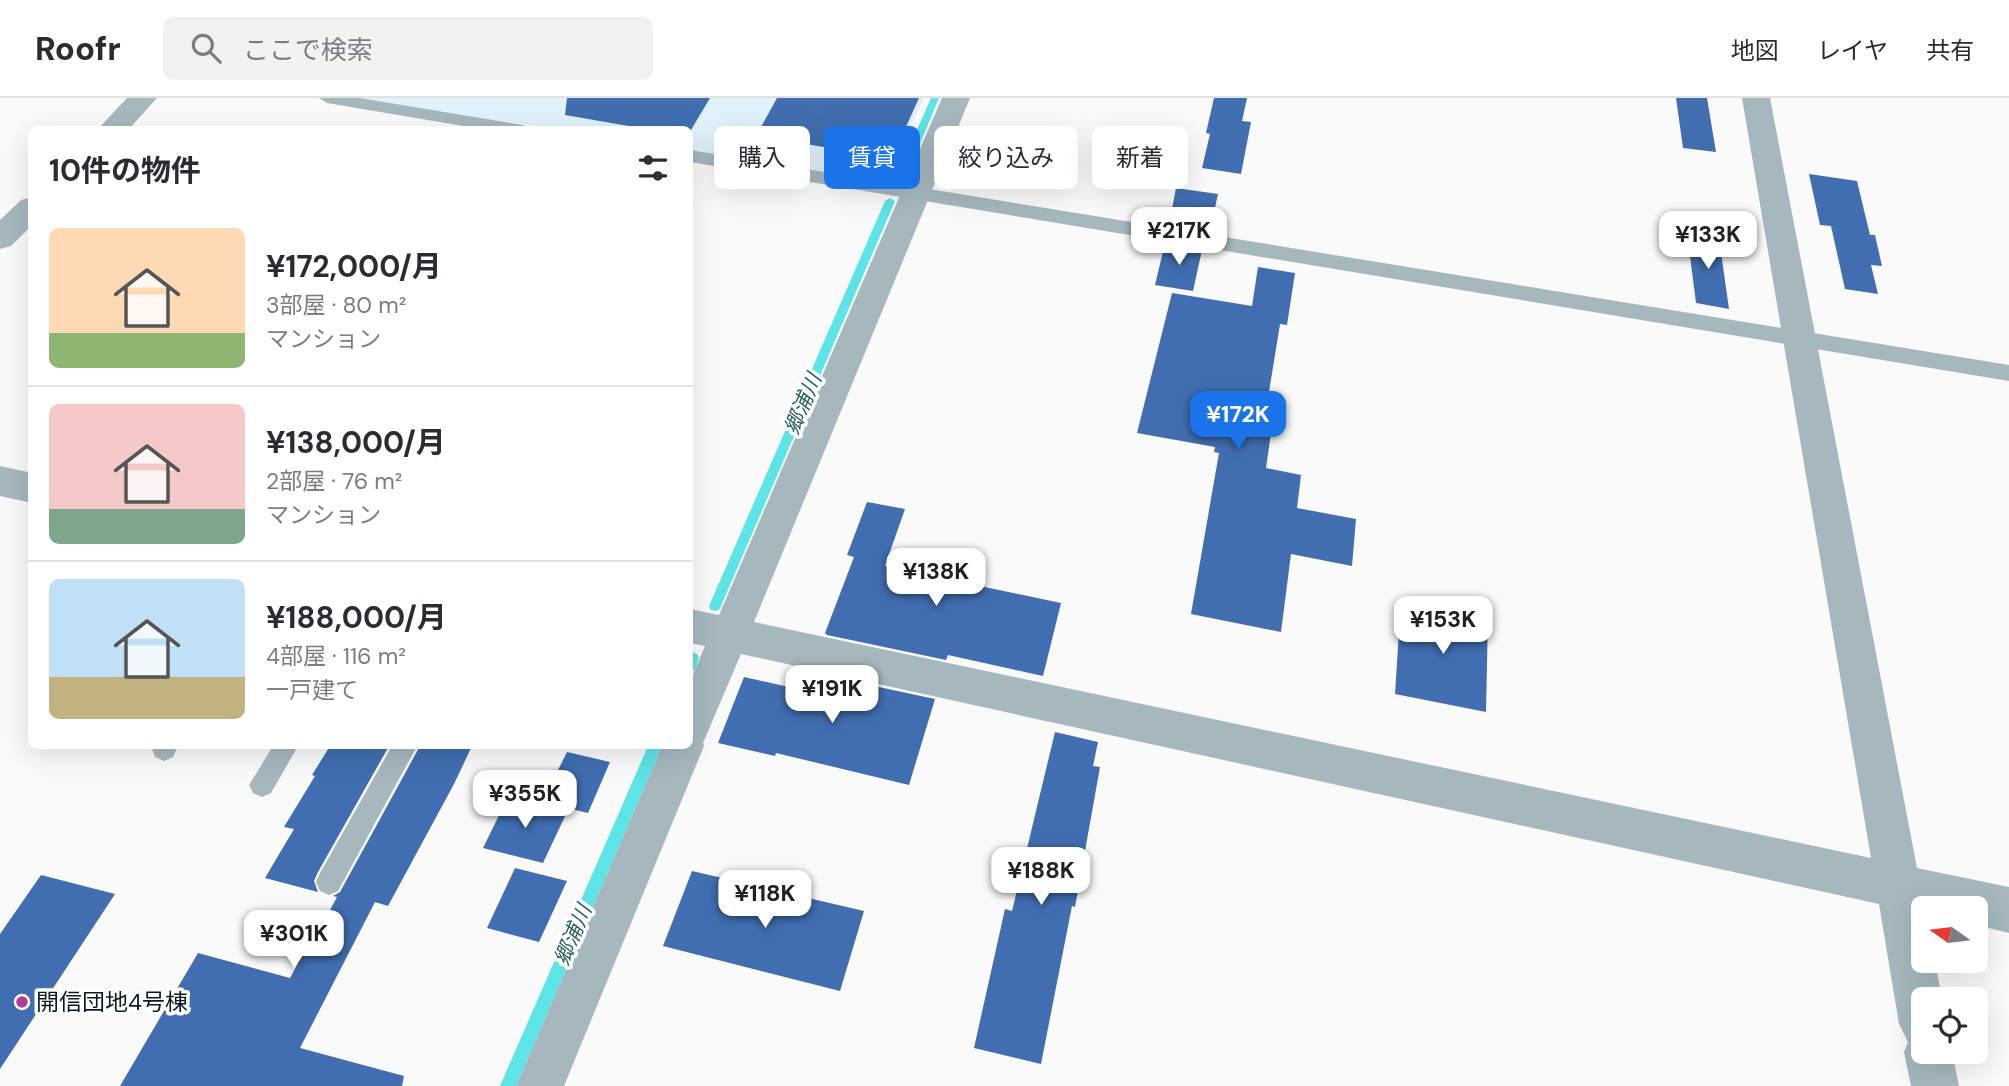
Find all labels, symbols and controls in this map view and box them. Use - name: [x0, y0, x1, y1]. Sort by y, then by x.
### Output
- search box: [163, 17, 653, 80]
- text: Roofr: [35, 27, 121, 70]
- icon: search: [187, 29, 225, 67]
- text: ここで検索: [243, 33, 373, 67]
- text: 地図: [1731, 35, 1779, 66]
- text: レイヤ: [1817, 35, 1888, 66]
- text: 共有: [1926, 35, 1974, 66]
- chip: 購入: [714, 126, 810, 189]
- chip: 賃貸: [824, 126, 920, 189]
- chip: 絞り込み: [934, 126, 1078, 189]
- chip: 新着: [1092, 126, 1188, 189]
- icon: filters: [634, 149, 672, 187]
- text: 10件の物件: [49, 151, 201, 190]
- pin: ¥217K: [1130, 208, 1228, 267]
- pin: ¥133K: [1659, 212, 1757, 271]
- text: ¥217K: [1147, 215, 1211, 245]
- text: ¥133K: [1675, 219, 1741, 249]
- text: ¥172,000/月: [266, 247, 442, 286]
- icon: home: [105, 256, 189, 340]
- text: 3部屋 · 80 m²: [266, 290, 406, 320]
- text: マンション: [266, 324, 381, 354]
- water label: 郷浦川: [778, 368, 829, 438]
- pin: ¥172K: [1189, 392, 1287, 451]
- text: ¥172K: [1206, 399, 1270, 429]
- text: ¥138,000/月: [266, 423, 446, 462]
- icon: home: [105, 432, 189, 516]
- text: 2部屋 · 76 m²: [266, 466, 402, 496]
- text: マンション: [266, 500, 381, 530]
- pin: ¥138K: [887, 548, 985, 608]
- text: ¥138K: [903, 556, 969, 586]
- pin: ¥153K: [1394, 596, 1492, 656]
- text: ¥188,000/月: [266, 598, 447, 637]
- text: ¥153K: [1410, 604, 1476, 634]
- icon: home: [105, 607, 189, 691]
- text: 4部屋 · 116 m²: [266, 641, 406, 671]
- pin: ¥191K: [783, 666, 881, 725]
- text: ¥191K: [801, 673, 863, 703]
- text: 一戸建て: [266, 675, 358, 705]
- pin: ¥355K: [476, 770, 574, 830]
- text: ¥355K: [489, 778, 561, 808]
- pin: ¥188K: [992, 848, 1090, 907]
- text: ¥188K: [1007, 855, 1075, 885]
- pin: ¥118K: [716, 870, 814, 930]
- text: ¥118K: [734, 878, 796, 908]
- north arrow: [1911, 896, 1988, 973]
- map controls: [1911, 896, 1988, 1064]
- water label: 郷浦川: [548, 899, 599, 969]
- pin: ¥301K: [245, 910, 343, 970]
- text: ¥301K: [260, 918, 328, 948]
- place label: 開信団地4号棟: [36, 987, 188, 1017]
- button: locate: [1911, 987, 1988, 1064]
- marker: 開信団地4号棟: [14, 994, 30, 1010]

